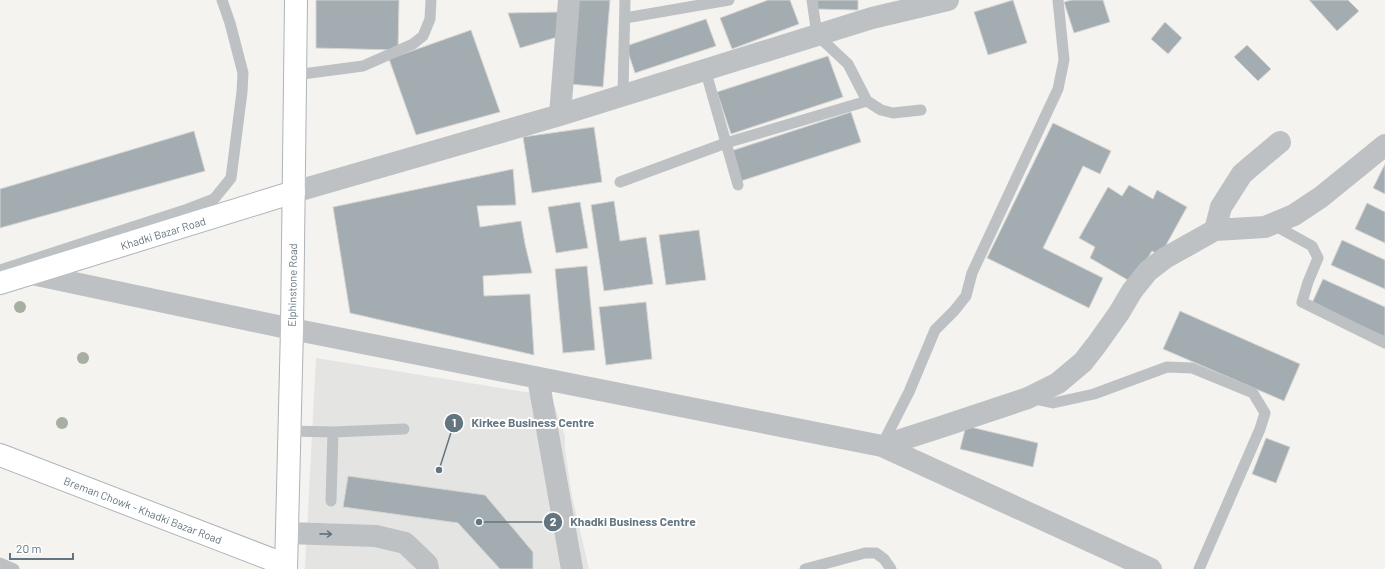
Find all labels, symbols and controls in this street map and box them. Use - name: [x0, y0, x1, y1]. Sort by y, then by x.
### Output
- street label: Khadki Bazar Road: [119, 214, 207, 252]
- street label: Elphinstone Road: [285, 243, 299, 327]
- callout: Kirkee Business Centre: [444, 411, 602, 435]
- text: 1: [452, 415, 456, 429]
- text: Kirkee Business Centre: [472, 415, 595, 429]
- street label: Breman Chowk - Khadki Bazar Road: [62, 474, 224, 546]
- callout: Khadki Business Centre: [543, 510, 704, 534]
- text: 2: [550, 514, 557, 528]
- text: Khadki Business Centre: [570, 514, 696, 528]
- one-way arrow: [319, 531, 332, 538]
- scale bar: [10, 535, 73, 561]
- text: 20 m: [16, 541, 42, 555]

